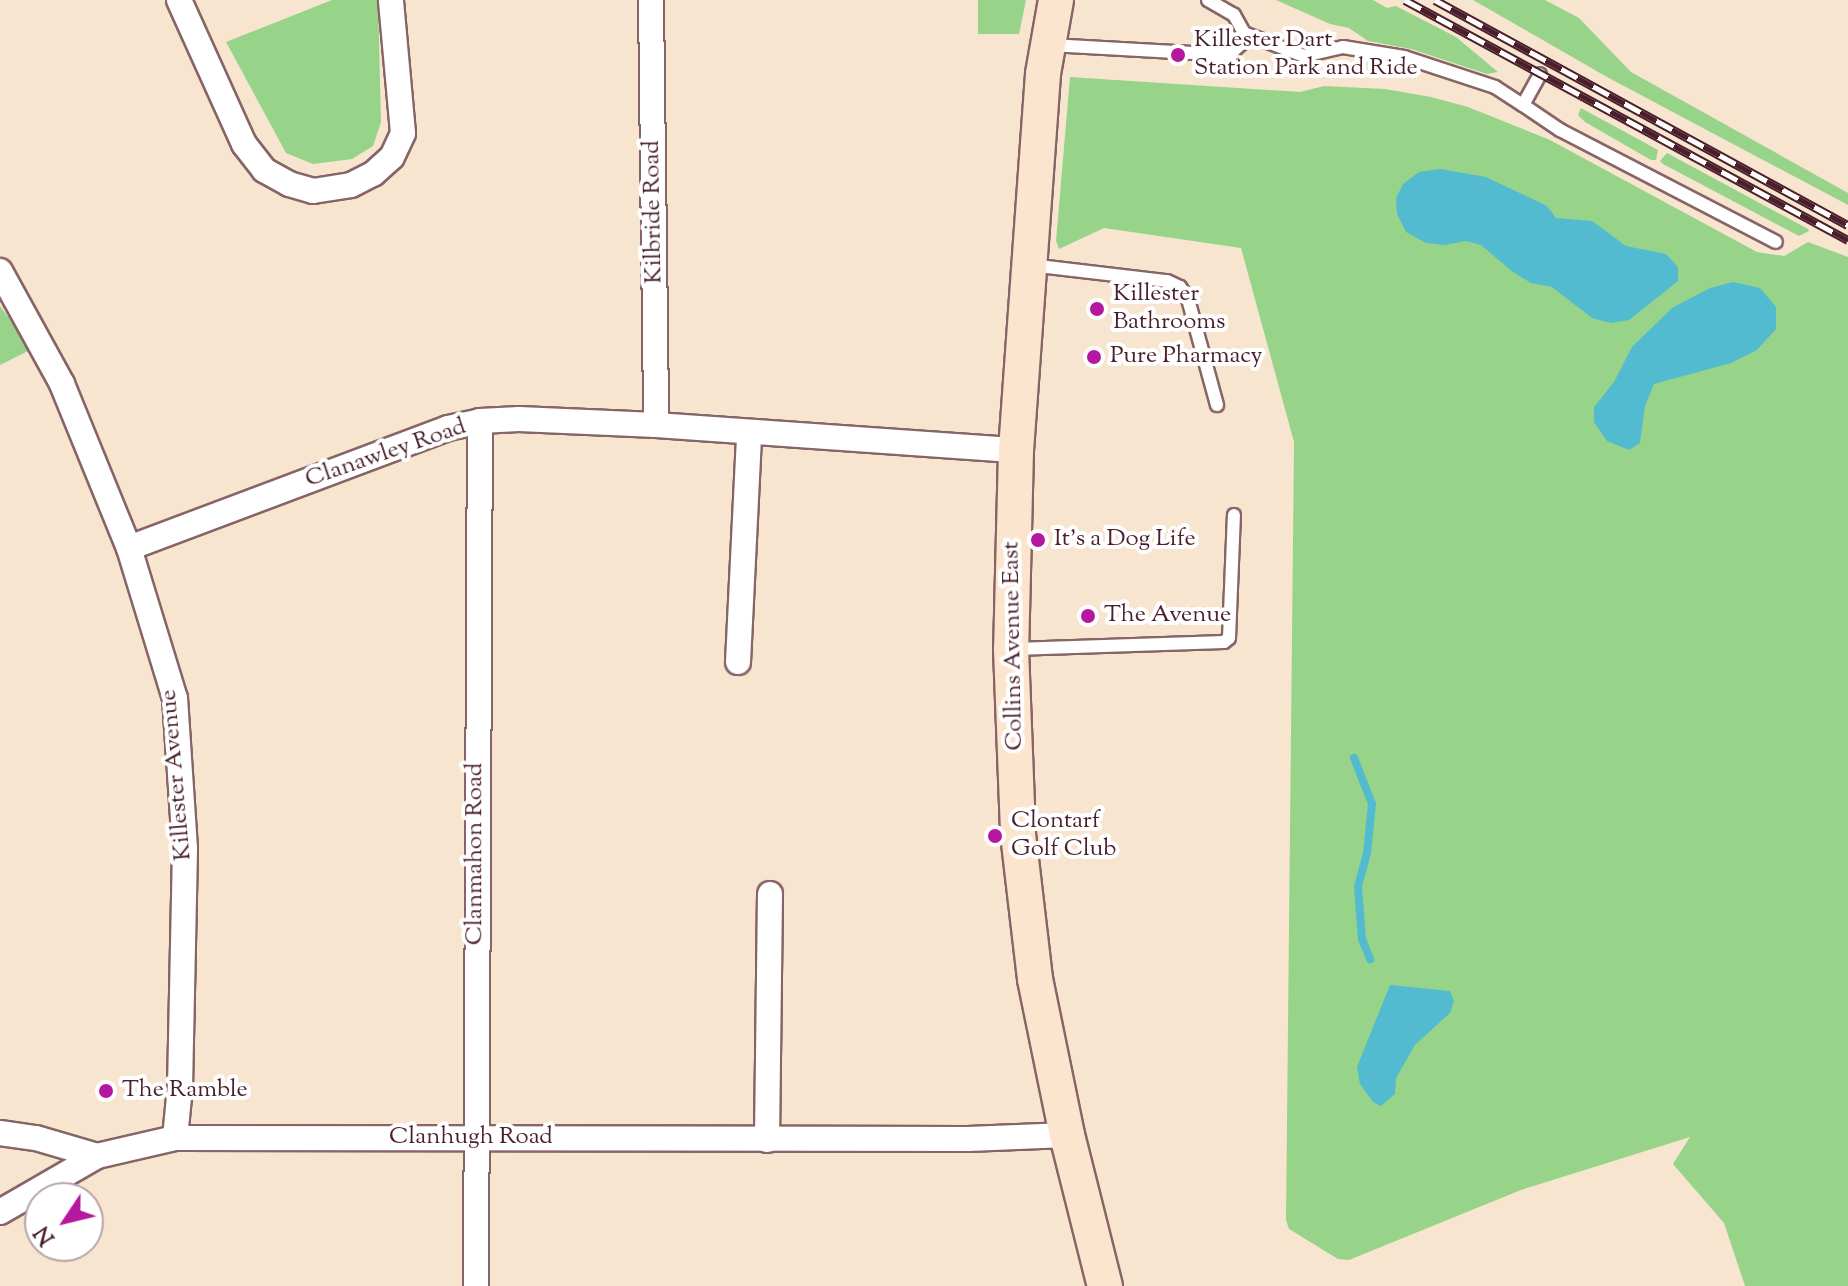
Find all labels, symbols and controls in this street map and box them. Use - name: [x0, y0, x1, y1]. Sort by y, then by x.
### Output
- place label: Killester Dart Station Park and Ride: [1194, 27, 1418, 83]
- marker: Killester Dart Station Park and Ride: [1169, 46, 1187, 64]
- street label: Kilbride Road: [638, 140, 670, 284]
- place label: Killester Bathrooms: [1113, 281, 1226, 337]
- marker: Killester Bathrooms: [1088, 300, 1106, 318]
- place label: Pure Pharmacy: [1110, 343, 1262, 371]
- marker: Pure Pharmacy: [1085, 348, 1103, 366]
- street label: Clanawley Road: [302, 413, 470, 495]
- place label: It’s a Dog Life: [1054, 526, 1196, 554]
- marker: It’s a Dog Life: [1029, 531, 1047, 549]
- street label: Collins Avenue East: [998, 541, 1030, 751]
- place label: The Avenue: [1104, 602, 1231, 630]
- marker: The Avenue: [1079, 607, 1097, 625]
- street label: Killester Avenue: [155, 688, 199, 862]
- street label: Clanmahon Road: [462, 763, 490, 945]
- place label: Clontarf Golf Club: [1011, 808, 1116, 864]
- marker: Clontarf Golf Club: [986, 827, 1004, 845]
- place label: The Ramble: [122, 1077, 248, 1105]
- marker: The Ramble: [97, 1082, 115, 1100]
- street label: Clanhugh Road: [389, 1124, 553, 1152]
- north arrow: [24, 1182, 104, 1262]
- text: N: [28, 1218, 64, 1251]

